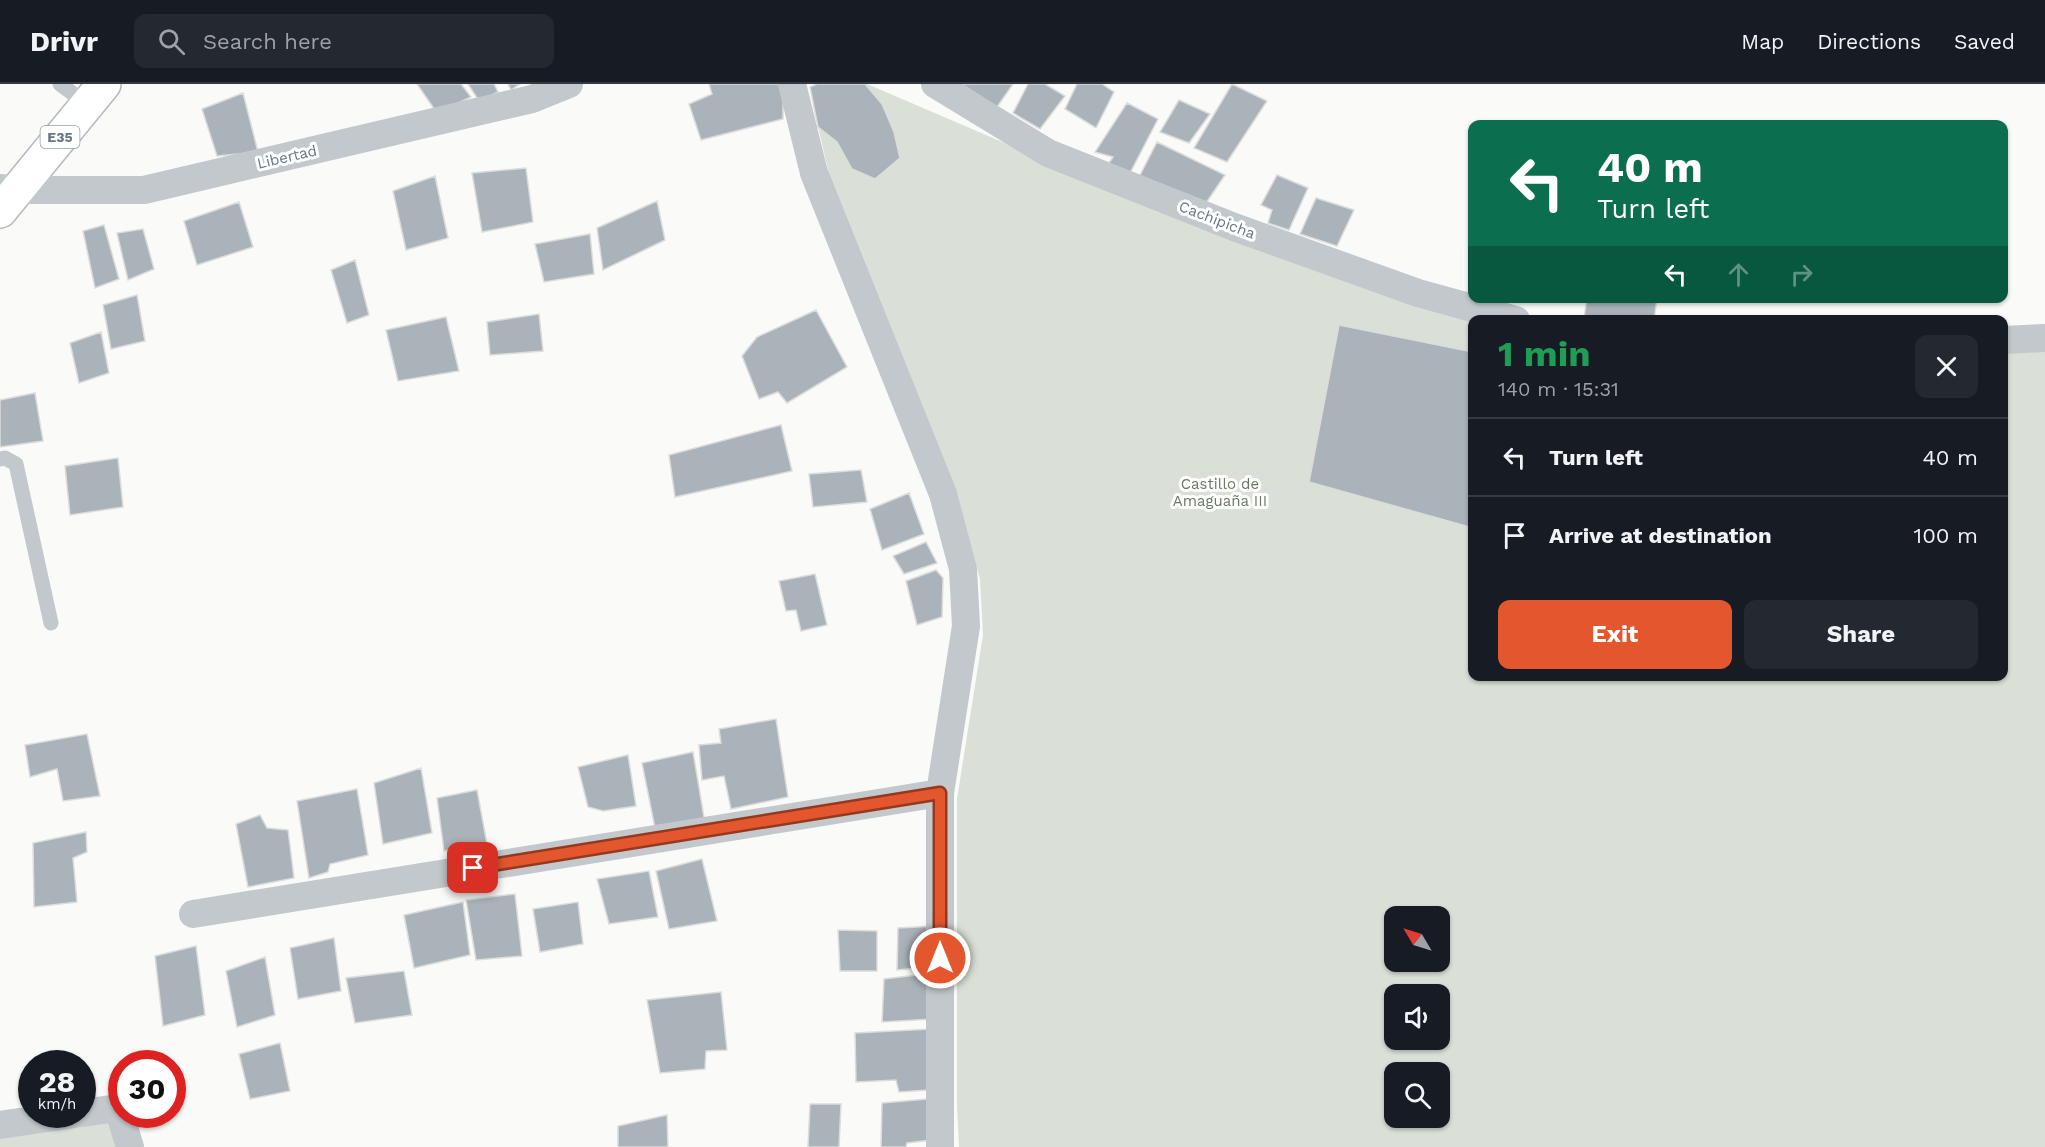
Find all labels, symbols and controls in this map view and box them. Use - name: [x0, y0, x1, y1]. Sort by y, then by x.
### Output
- search box: [134, 14, 554, 68]
- text: Drivr: [30, 25, 98, 58]
- icon: search: [155, 25, 188, 58]
- text: Search here: [203, 29, 332, 54]
- text: Map: [1741, 29, 1784, 54]
- text: Directions: [1817, 29, 1921, 54]
- text: Saved: [1954, 29, 2015, 54]
- road number: E35: [40, 126, 80, 148]
- street label: Libertad: [255, 141, 319, 173]
- text: 40 m: [1597, 143, 1703, 192]
- icon: left: [1498, 144, 1576, 222]
- text: Turn left: [1597, 193, 1709, 225]
- street label: Cachipicha: [1176, 197, 1258, 243]
- icon: left: [1659, 258, 1692, 291]
- icon: ahead: [1722, 258, 1755, 291]
- icon: right: [1785, 258, 1818, 291]
- text: 1 min: [1498, 333, 1590, 375]
- button: close: [1915, 335, 1978, 398]
- text: 140 m · 15:31: [1498, 377, 1619, 401]
- icon: left: [1498, 441, 1531, 474]
- text: Turn left: [1549, 445, 1643, 470]
- text: 40 m: [1922, 445, 1978, 470]
- park label: Castillo de Amaguaña III: [1173, 475, 1267, 510]
- icon: arrive: [1498, 519, 1531, 552]
- text: Arrive at destination: [1549, 523, 1772, 548]
- text: 100 m: [1914, 523, 1978, 548]
- button: Exit: [1498, 600, 1732, 669]
- button: Share: [1744, 600, 1978, 669]
- pin: [447, 842, 498, 893]
- icon: arrive: [456, 851, 489, 884]
- north arrow: [1384, 906, 1450, 972]
- map controls: [1384, 906, 1450, 1128]
- position arrow: [908, 926, 972, 990]
- button: sound: [1384, 984, 1450, 1050]
- speed limit sign: 30: [108, 1050, 186, 1128]
- button: search: [1384, 1062, 1450, 1128]
- text: 28: [39, 1064, 75, 1099]
- text: km/h: [38, 1095, 76, 1113]

